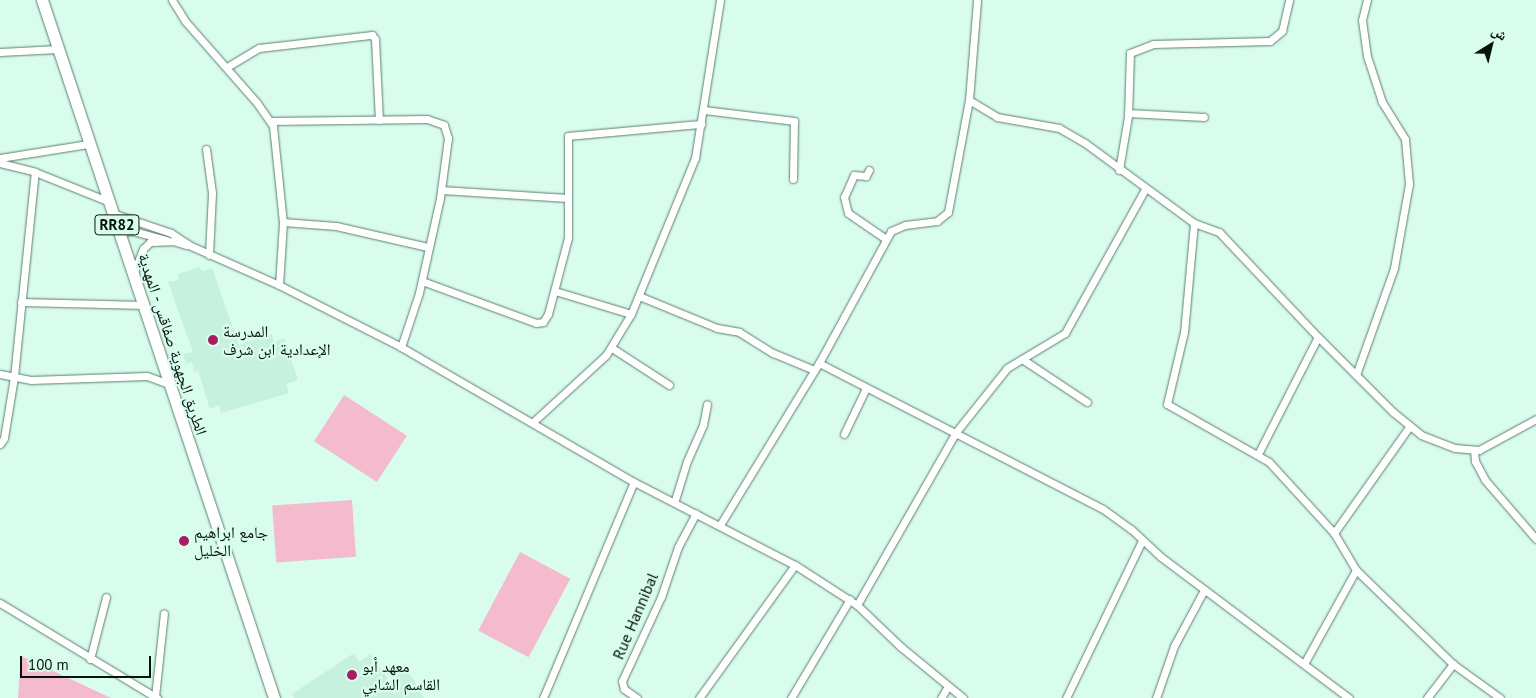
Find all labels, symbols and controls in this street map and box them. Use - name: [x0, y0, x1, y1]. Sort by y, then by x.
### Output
- north arrow: [1466, 20, 1516, 70]
- text: ش: [1489, 21, 1511, 45]
- road number: RR82: [93, 212, 141, 238]
- street label: الطريق الجهوية صفاقس - المهدية: [134, 249, 212, 439]
- place label: المدرسة الإعدادية ابن شرف: [223, 321, 331, 359]
- marker: المدرسة الإعدادية ابن شرف: [207, 334, 219, 346]
- place label: جامع ابراهيم الخليل: [194, 522, 268, 560]
- marker: جامع ابراهيم الخليل: [178, 535, 190, 547]
- street label: Rue Hannibal: [608, 570, 662, 662]
- scale bar: [22, 646, 154, 678]
- text: 100 m: [28, 655, 69, 674]
- place label: معهد أبو القاسم الشابي: [362, 656, 440, 694]
- marker: معهد أبو القاسم الشابي: [346, 669, 358, 681]

